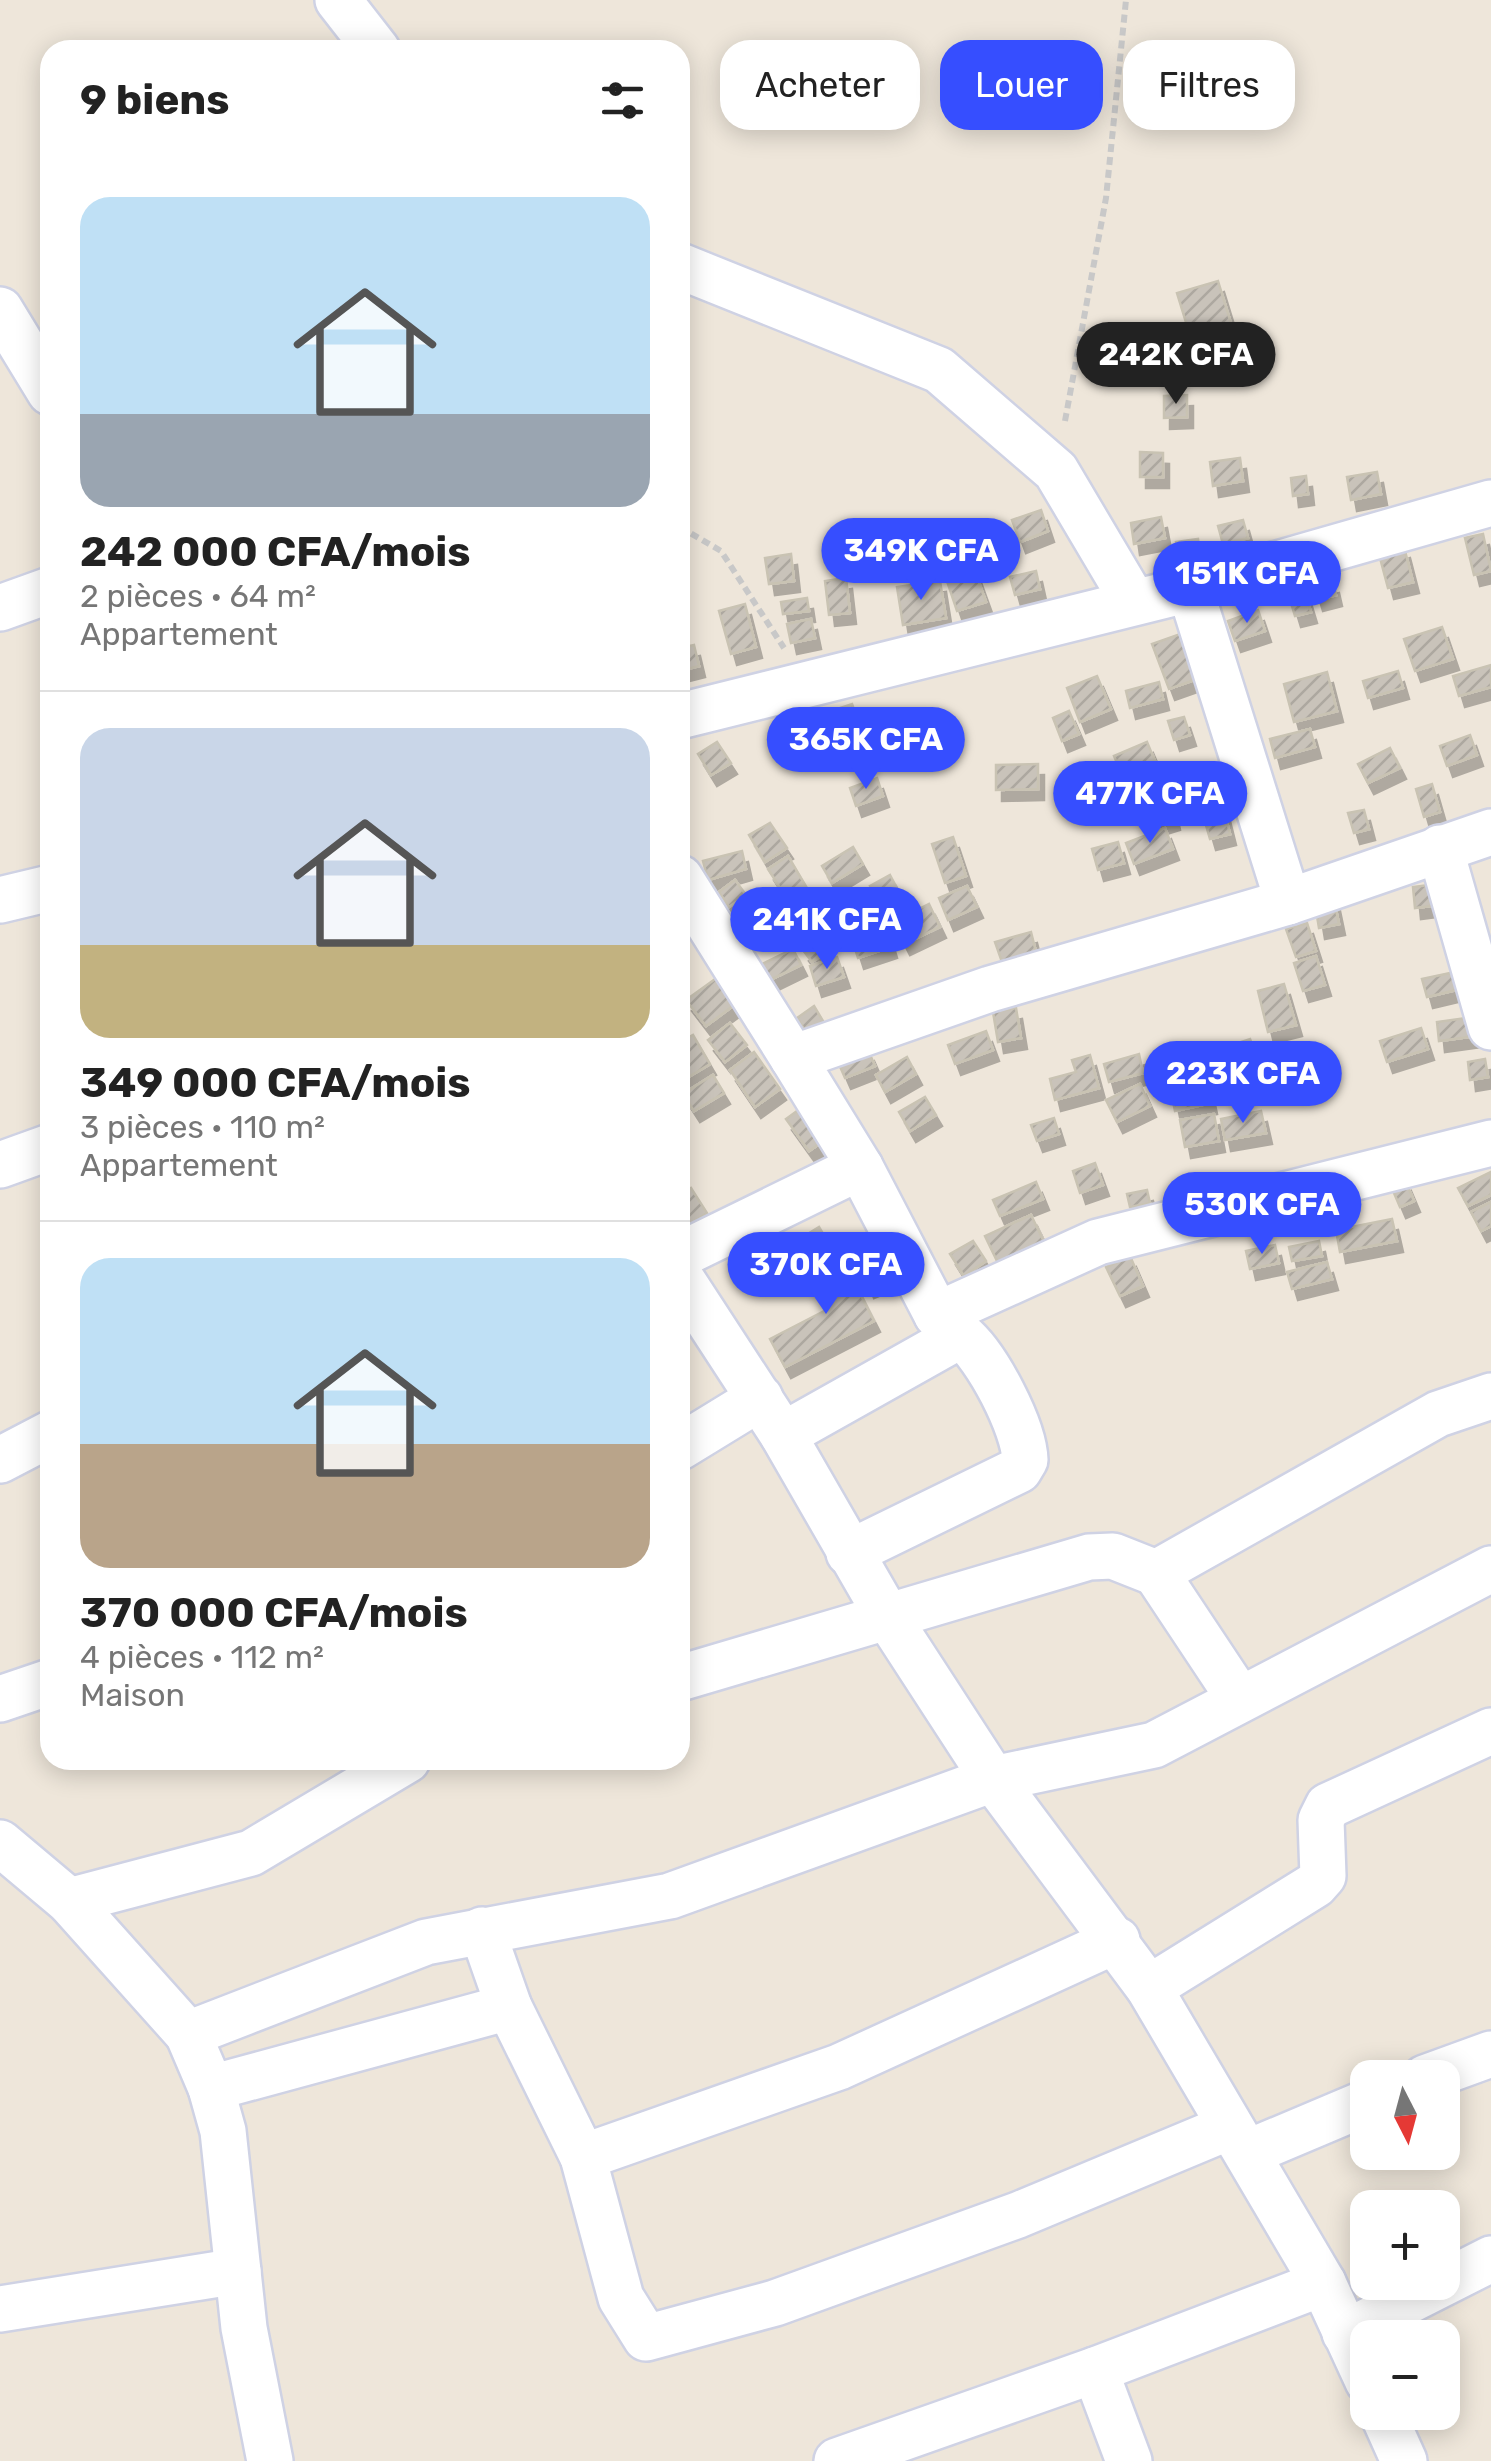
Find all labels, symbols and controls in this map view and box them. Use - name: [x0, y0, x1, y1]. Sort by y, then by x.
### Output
- chip: Acheter: [720, 40, 920, 130]
- chip: Louer: [940, 40, 1103, 130]
- chip: Filtres: [1123, 40, 1295, 130]
- icon: filters: [595, 73, 650, 128]
- text: 9 biens: [80, 75, 230, 125]
- icon: home: [275, 262, 455, 442]
- pin: 242K CFA: [1073, 322, 1279, 407]
- text: 242K CFA: [1098, 335, 1254, 373]
- pin: 349K CFA: [818, 518, 1024, 603]
- text: 242 000 CFA/mois: [80, 527, 471, 577]
- text: 349K CFA: [843, 531, 999, 569]
- pin: 151K CFA: [1144, 541, 1350, 626]
- text: 151K CFA: [1175, 554, 1319, 592]
- text: 2 pièces · 64 m²: [80, 577, 316, 615]
- text: Appartement: [80, 615, 278, 653]
- pin: 365K CFA: [763, 707, 969, 792]
- text: 365K CFA: [789, 720, 943, 758]
- pin: 477K CFA: [1047, 761, 1253, 846]
- text: 477K CFA: [1075, 774, 1225, 812]
- icon: home: [275, 793, 455, 973]
- pin: 241K CFA: [724, 887, 930, 972]
- text: 241K CFA: [752, 900, 902, 938]
- pin: 223K CFA: [1140, 1041, 1346, 1126]
- text: 223K CFA: [1166, 1054, 1320, 1092]
- text: 349 000 CFA/mois: [80, 1058, 471, 1108]
- text: 3 pièces · 110 m²: [80, 1108, 325, 1146]
- text: Appartement: [80, 1146, 278, 1184]
- pin: 530K CFA: [1159, 1172, 1365, 1257]
- text: 530K CFA: [1184, 1185, 1340, 1223]
- pin: 370K CFA: [723, 1232, 929, 1317]
- text: 370K CFA: [750, 1245, 902, 1283]
- icon: home: [275, 1323, 455, 1503]
- text: 370 000 CFA/mois: [80, 1588, 468, 1638]
- text: 4 pièces · 112 m²: [80, 1638, 324, 1676]
- text: Maison: [80, 1676, 185, 1714]
- north arrow: [1350, 2060, 1460, 2170]
- map controls: [1350, 2060, 1460, 2430]
- button: +: [1350, 2190, 1460, 2300]
- button: −: [1350, 2320, 1460, 2430]

